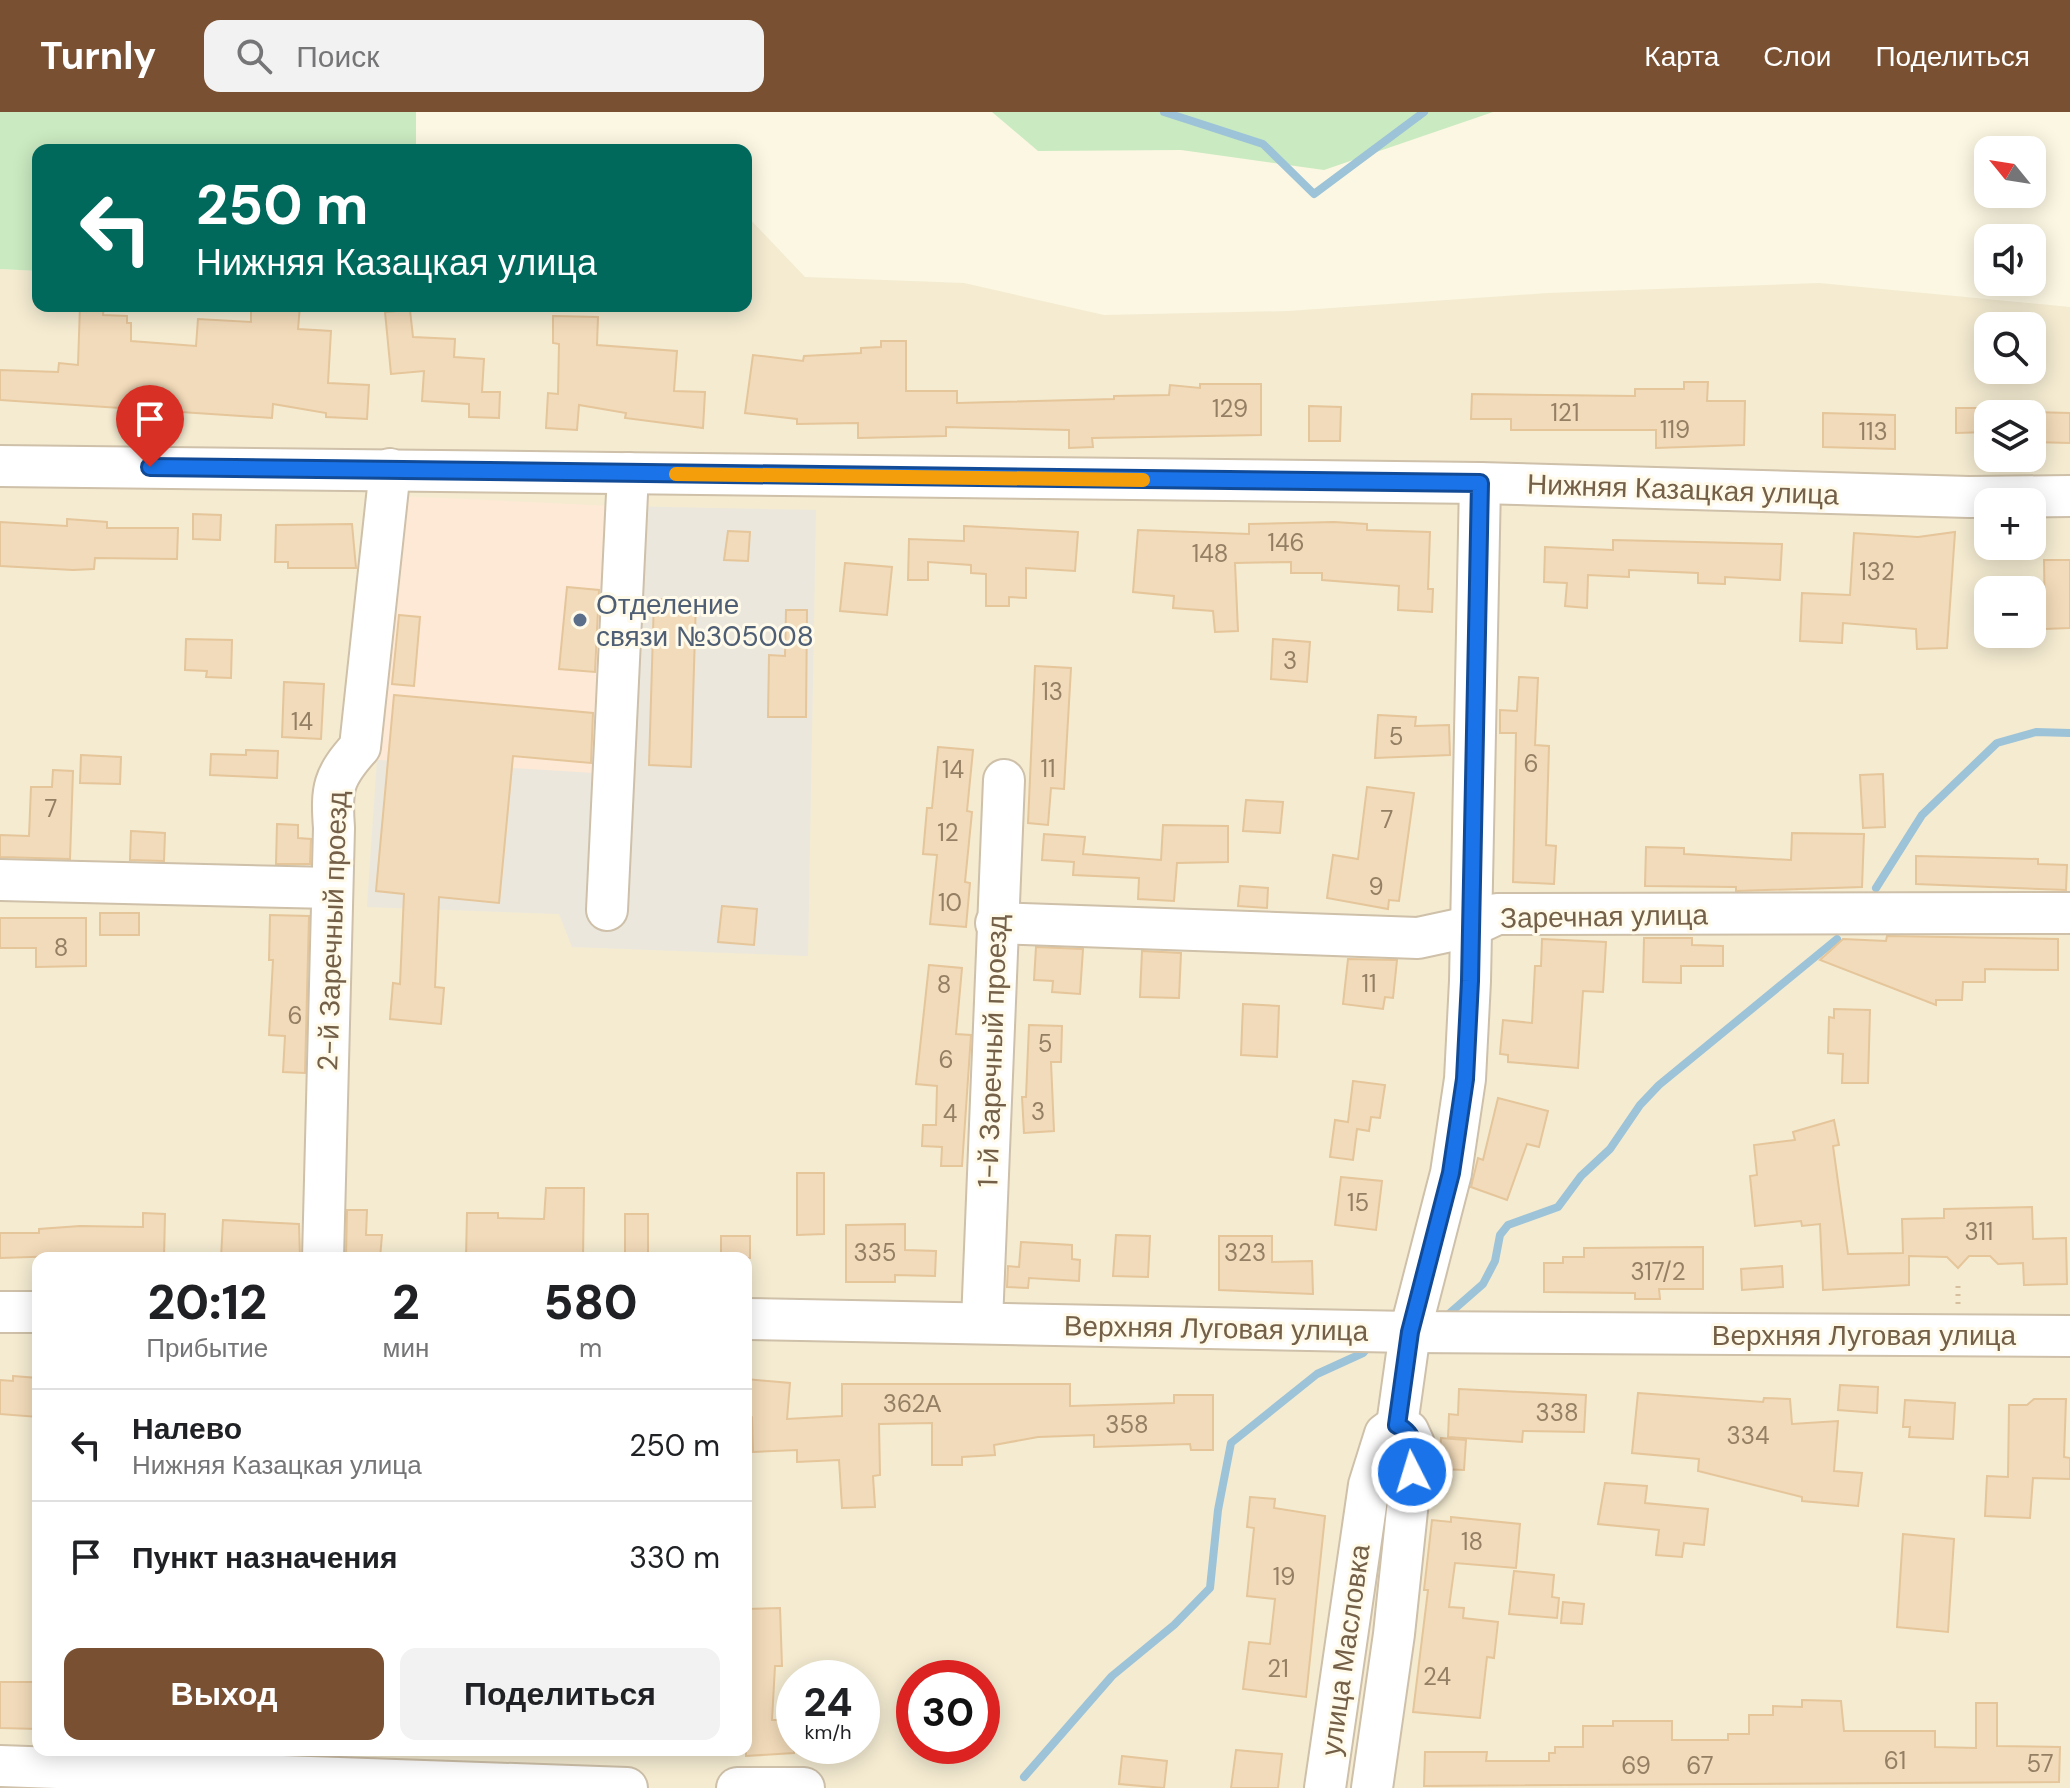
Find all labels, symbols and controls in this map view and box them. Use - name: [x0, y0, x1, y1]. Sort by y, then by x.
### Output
- search box: [204, 20, 764, 92]
- text: Turnly: [40, 31, 156, 81]
- icon: search: [232, 34, 276, 78]
- text: Поиск: [296, 37, 379, 76]
- text: Карта: [1644, 38, 1719, 75]
- text: Слои: [1763, 38, 1831, 75]
- text: Поделиться: [1875, 38, 2030, 75]
- north arrow: [1974, 136, 2046, 208]
- map controls: [1974, 136, 2046, 648]
- text: 250 m: [196, 168, 368, 241]
- icon: left: [64, 176, 168, 280]
- button: sound: [1974, 224, 2046, 296]
- text: Нижняя Казацкая улица: [196, 239, 597, 286]
- button: search: [1974, 312, 2046, 384]
- pin: [116, 385, 184, 467]
- house number: 129: [1212, 393, 1248, 424]
- icon: arrive: [128, 397, 172, 441]
- house number: 121: [1551, 397, 1579, 428]
- button: layers: [1974, 400, 2046, 472]
- house number: 119: [1660, 414, 1690, 445]
- house number: 113: [1858, 416, 1888, 447]
- street label: Нижняя Казацкая улица: [1526, 466, 1840, 513]
- button: +: [1974, 488, 2046, 560]
- house number: 146: [1267, 527, 1305, 558]
- house number: 148: [1192, 538, 1228, 569]
- house number: 132: [1859, 556, 1895, 587]
- button: −: [1974, 576, 2046, 648]
- place label: Отделение связи №305008: [596, 586, 814, 655]
- marker: Отделение связи №305008: [571, 611, 589, 629]
- house number: 3: [1283, 645, 1297, 676]
- house number: 13: [1041, 676, 1063, 707]
- house number: 14: [291, 706, 313, 737]
- house number: 5: [1389, 721, 1403, 752]
- house number: 6: [1523, 748, 1539, 779]
- house number: 11: [1041, 753, 1055, 784]
- house number: 14: [942, 754, 964, 785]
- street label: 2-й Заречный проезд: [309, 790, 356, 1072]
- house number: 7: [45, 793, 57, 824]
- house number: 7: [1381, 804, 1393, 835]
- house number: 12: [937, 817, 959, 848]
- house number: 9: [1368, 871, 1384, 902]
- house number: 10: [938, 887, 962, 918]
- street label: Заречная улица: [1500, 896, 1709, 937]
- street label: 1-й Заречный проезд: [969, 914, 1016, 1188]
- house number: 8: [54, 932, 68, 963]
- house number: 11: [1362, 968, 1376, 999]
- house number: 8: [937, 969, 951, 1000]
- house number: 6: [287, 1000, 303, 1031]
- house number: 5: [1038, 1028, 1052, 1059]
- house number: 6: [938, 1044, 954, 1075]
- house number: 3: [1031, 1096, 1045, 1127]
- house number: 4: [943, 1098, 957, 1129]
- house number: 15: [1347, 1187, 1369, 1218]
- house number: 311: [1965, 1216, 1993, 1247]
- house number: 335: [853, 1237, 897, 1268]
- house number: 323: [1224, 1237, 1266, 1268]
- house number: 317/2: [1630, 1256, 1686, 1287]
- text: 20:12: [148, 1271, 267, 1334]
- text: 2: [392, 1271, 420, 1334]
- text: 580: [543, 1271, 638, 1334]
- street label: Верхняя Луговая улица: [1064, 1307, 1369, 1350]
- street label: Верхняя Луговая улица: [1712, 1317, 2017, 1354]
- text: Прибытие: [146, 1331, 268, 1365]
- text: мин: [383, 1331, 429, 1365]
- text: m: [579, 1331, 602, 1365]
- house number: 362А: [883, 1388, 941, 1419]
- house number: 338: [1536, 1397, 1578, 1428]
- text: Налево: [132, 1409, 242, 1448]
- house number: 358: [1105, 1409, 1149, 1440]
- house number: 334: [1727, 1420, 1769, 1451]
- icon: left: [64, 1423, 108, 1467]
- text: 250 m: [629, 1426, 720, 1465]
- position arrow: [1370, 1430, 1454, 1514]
- text: Нижняя Казацкая улица: [132, 1448, 422, 1482]
- house number: 18: [1461, 1526, 1483, 1557]
- icon: arrive: [64, 1535, 108, 1579]
- text: Пункт назначения: [132, 1538, 397, 1577]
- text: 330 m: [629, 1538, 720, 1577]
- street label: улица Масловка: [1312, 1542, 1379, 1758]
- house number: 19: [1273, 1561, 1295, 1592]
- button: Выход: [64, 1648, 384, 1740]
- button: Поделиться: [400, 1648, 720, 1740]
- house number: 21: [1267, 1653, 1289, 1684]
- speed limit sign: 30: [896, 1660, 1000, 1764]
- house number: 24: [1423, 1661, 1451, 1692]
- text: 24: [804, 1676, 852, 1728]
- text: km/h: [804, 1719, 852, 1745]
- house number: 61: [1884, 1745, 1906, 1776]
- house number: 57: [2026, 1748, 2054, 1779]
- house number: 69: [1621, 1750, 1651, 1781]
- house number: 67: [1686, 1750, 1714, 1781]

